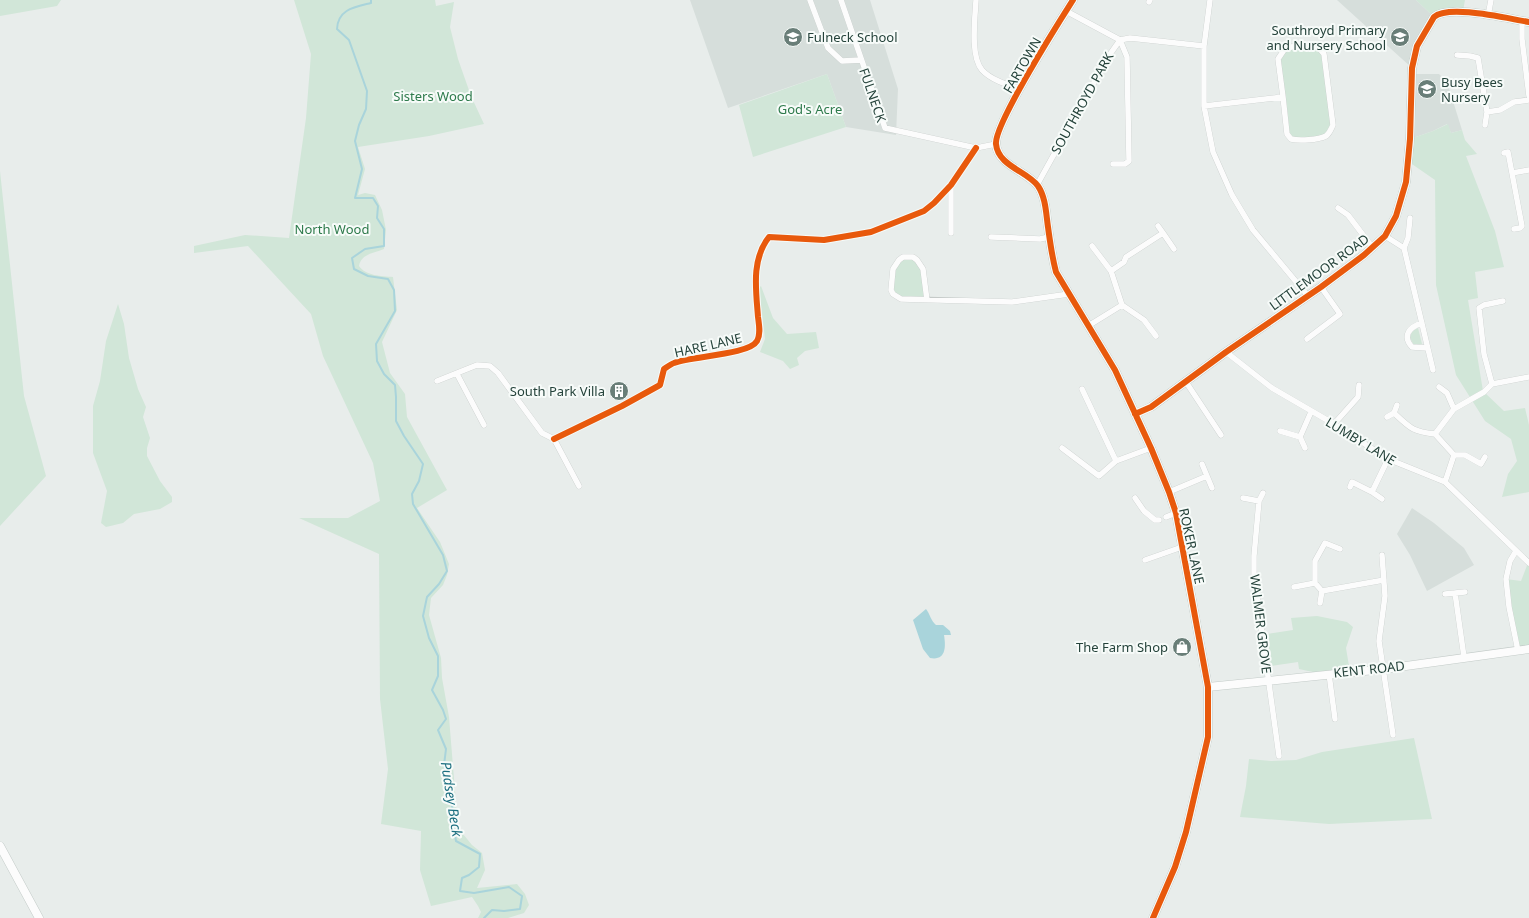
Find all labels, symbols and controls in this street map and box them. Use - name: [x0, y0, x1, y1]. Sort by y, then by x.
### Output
- place label: Southroyd Primary and Nursery School: [1267, 21, 1386, 54]
- school or university icon: Fulneck School: [782, 26, 804, 48]
- school or university icon: Southroyd Primary and Nursery School: [1389, 26, 1411, 48]
- place label: Fulneck School: [807, 28, 898, 46]
- street label: FARTOWN: [999, 34, 1045, 96]
- street label: SOUTHROYD PARK: [1047, 48, 1118, 157]
- street label: FULNECK: [855, 65, 891, 126]
- place label: Busy Bees Nursery: [1441, 73, 1503, 106]
- school or university icon: Busy Bees Nursery: [1416, 78, 1438, 100]
- park label: Sisters Wood: [393, 87, 473, 105]
- park label: God's Acre: [778, 100, 842, 118]
- park label: North Wood: [295, 220, 369, 238]
- street label: LITTLEMOOR ROAD: [1265, 230, 1373, 314]
- street label: HARE LANE: [672, 328, 744, 362]
- building icon: South Park Villa: [608, 380, 630, 402]
- place label: South Park Villa: [510, 382, 605, 400]
- street label: LUMBY LANE: [1322, 413, 1400, 469]
- street label: ROKER LANE: [1175, 506, 1209, 586]
- street label: WALMER GROVE: [1246, 573, 1276, 675]
- shop icon: The Farm Shop: [1171, 636, 1193, 658]
- place label: The Farm Shop: [1076, 638, 1168, 656]
- street label: KENT ROAD: [1332, 656, 1406, 682]
- water label: Pudsey Beck: [437, 760, 467, 839]

